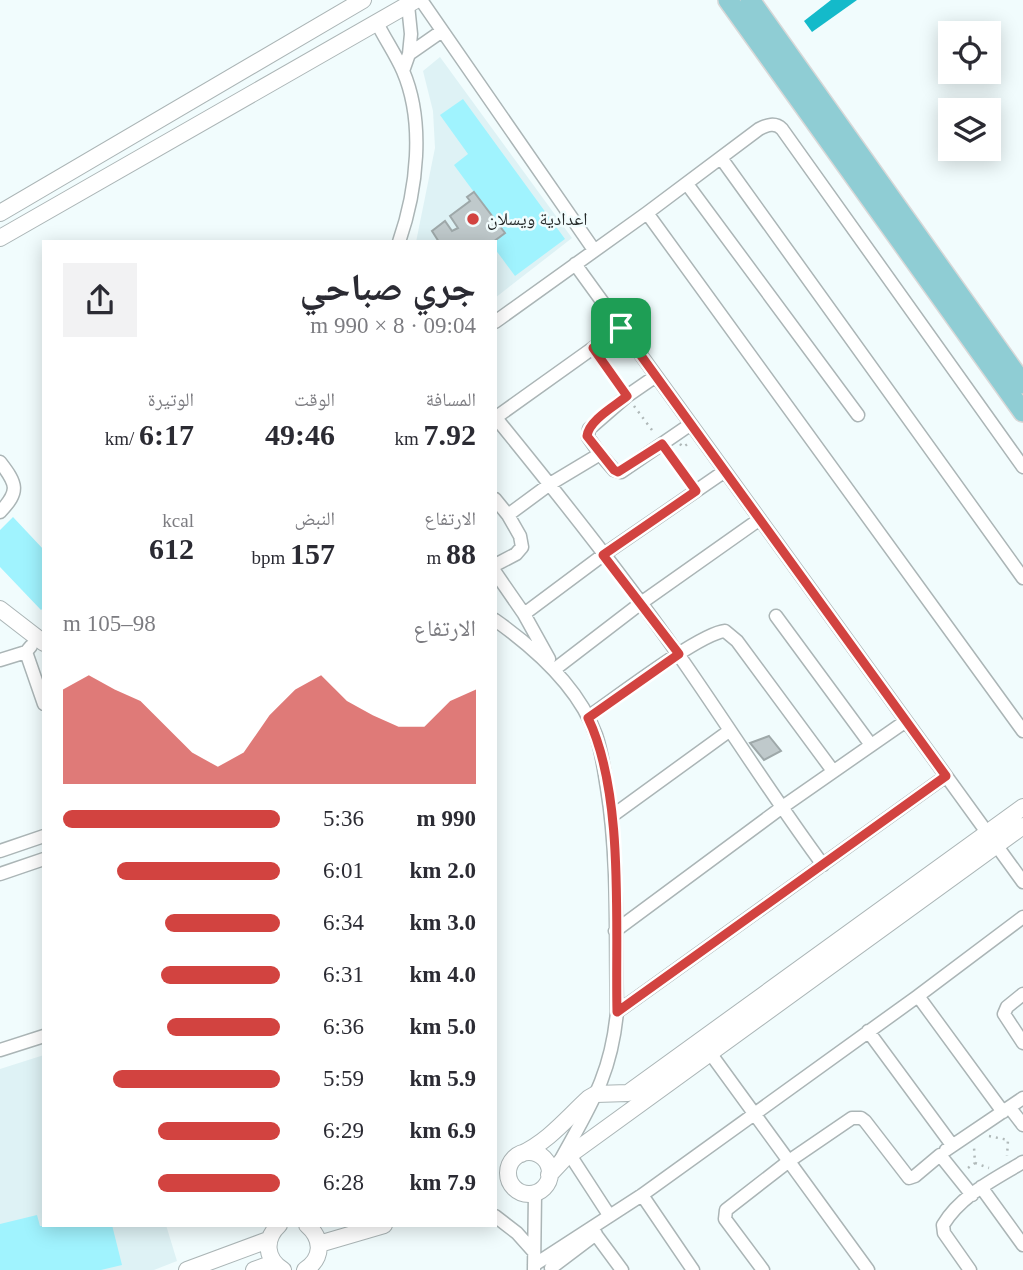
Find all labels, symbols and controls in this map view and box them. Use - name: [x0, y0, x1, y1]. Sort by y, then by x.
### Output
- map controls: [938, 21, 1001, 161]
- button: locate: [938, 21, 1001, 84]
- button: layers: [938, 98, 1001, 161]
- place label: اعدادية ويسلان: [487, 209, 588, 230]
- marker: اعدادية ويسلان: [465, 211, 481, 227]
- button: share: [63, 263, 137, 337]
- text: جري صباحي: [300, 266, 476, 308]
- pin: [591, 298, 651, 358]
- icon: arrive: [602, 309, 640, 347]
- text: 09:04 · 8 × 990 m: [310, 313, 476, 338]
- text: الوتيرة: [148, 389, 194, 410]
- text: الوقت: [294, 389, 335, 410]
- text: المسافة: [426, 389, 476, 410]
- text: 6:17: [139, 418, 194, 451]
- text: 49:46: [265, 418, 335, 451]
- text: 7.92: [424, 418, 476, 451]
- text: /km: [105, 428, 139, 449]
- text: km: [394, 428, 424, 449]
- text: النبض: [294, 508, 335, 529]
- text: الارتفاع: [424, 508, 476, 529]
- text: kcal: [162, 510, 194, 531]
- text: 612: [149, 532, 194, 565]
- text: 157: [290, 537, 335, 570]
- text: 88: [446, 537, 476, 570]
- text: bpm: [251, 547, 290, 568]
- text: m: [426, 547, 446, 568]
- text: 98–105 m: [63, 611, 156, 636]
- text: الارتفاع: [413, 616, 476, 641]
- text: 5:36: [323, 806, 364, 831]
- text: 990 m: [417, 806, 476, 831]
- text: 6:01: [323, 858, 364, 883]
- text: 2.0 km: [410, 858, 476, 883]
- text: 6:34: [323, 910, 364, 935]
- text: 3.0 km: [410, 910, 476, 935]
- text: 6:31: [323, 962, 364, 987]
- text: 4.0 km: [410, 962, 476, 987]
- text: 6:36: [323, 1014, 364, 1039]
- text: 5.0 km: [410, 1014, 476, 1039]
- text: 5:59: [323, 1066, 364, 1091]
- text: 5.9 km: [410, 1066, 476, 1091]
- text: 6:29: [323, 1118, 364, 1143]
- text: 6.9 km: [410, 1118, 476, 1143]
- text: 6:28: [323, 1170, 364, 1195]
- text: 7.9 km: [410, 1170, 476, 1195]

